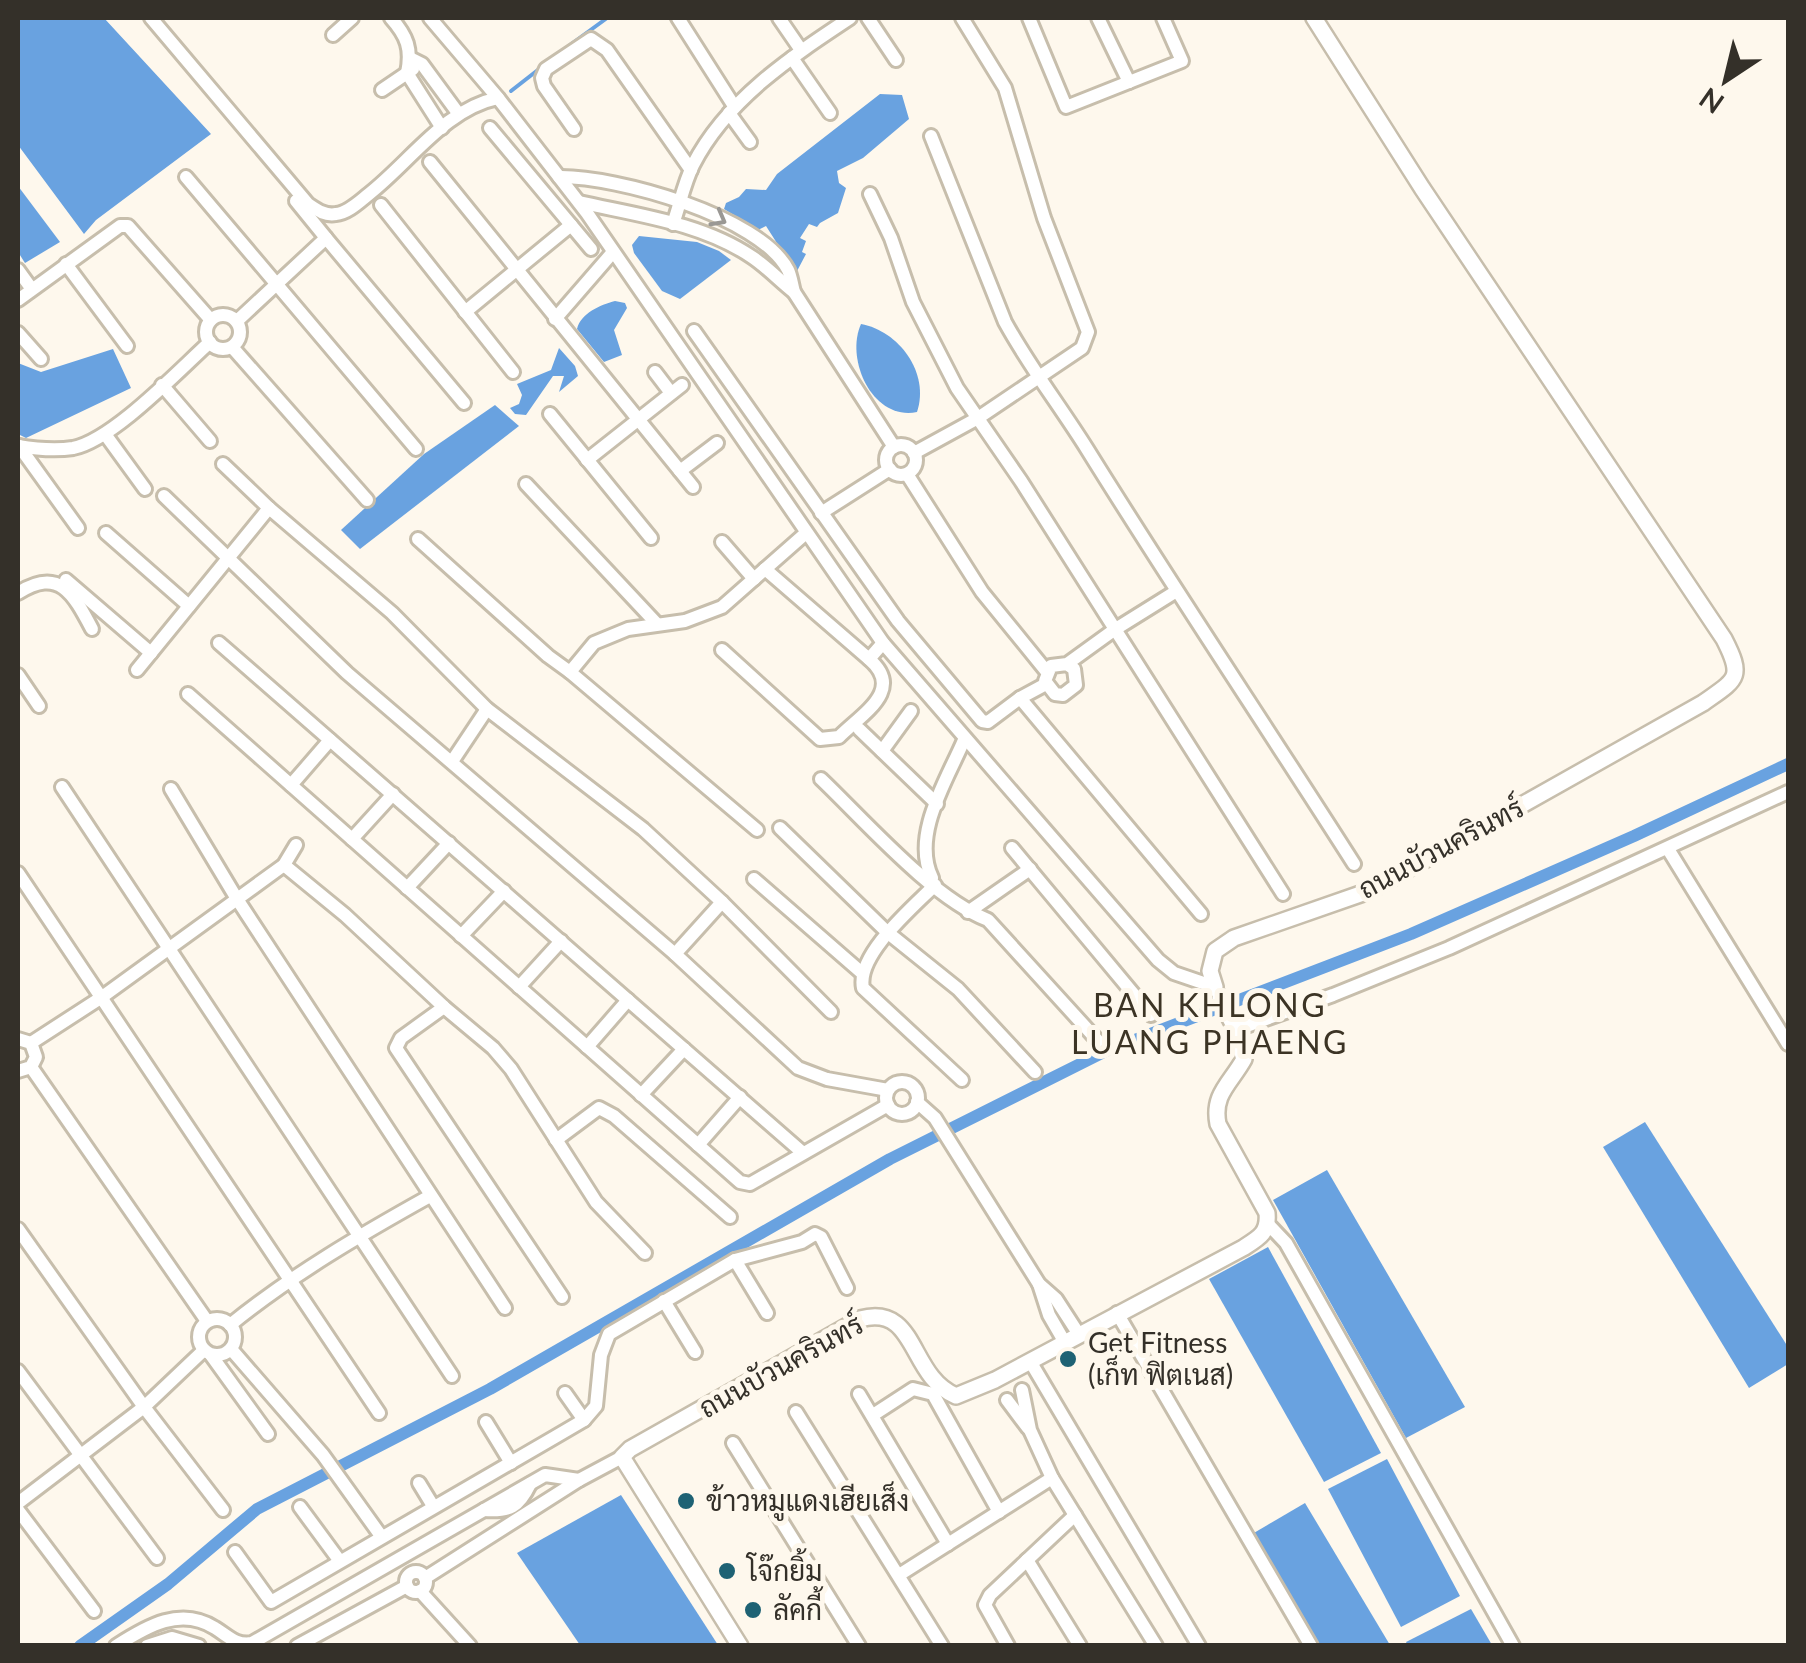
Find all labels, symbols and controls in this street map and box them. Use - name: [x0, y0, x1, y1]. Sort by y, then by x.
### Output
- north arrow: [1676, 30, 1776, 130]
- text: N: [1692, 81, 1730, 121]
- one-way arrow: [709, 206, 727, 226]
- street label: ถนนบัวนครินทร์: [1352, 788, 1529, 905]
- district label: BAN KHLONG LUANG PHAENG: [1071, 985, 1349, 1061]
- street label: ถนนบัวนครินทร์: [692, 1305, 869, 1424]
- place label: Get Fitness (เก็ท ฟิตเนส): [1088, 1325, 1233, 1391]
- marker: Get Fitness (เก็ท ฟิตเนส): [1057, 1348, 1079, 1370]
- place label: ข้าวหมูแดงเฮียเส็ง: [706, 1481, 909, 1521]
- marker: ข้าวหมูแดงเฮียเส็ง: [675, 1490, 697, 1512]
- place label: โจ๊กยิ้ม: [745, 1548, 823, 1587]
- marker: โจ๊กยิ้ม: [716, 1560, 738, 1582]
- place label: ลัคกี้: [773, 1586, 824, 1626]
- marker: ลัคกี้: [742, 1599, 764, 1621]

